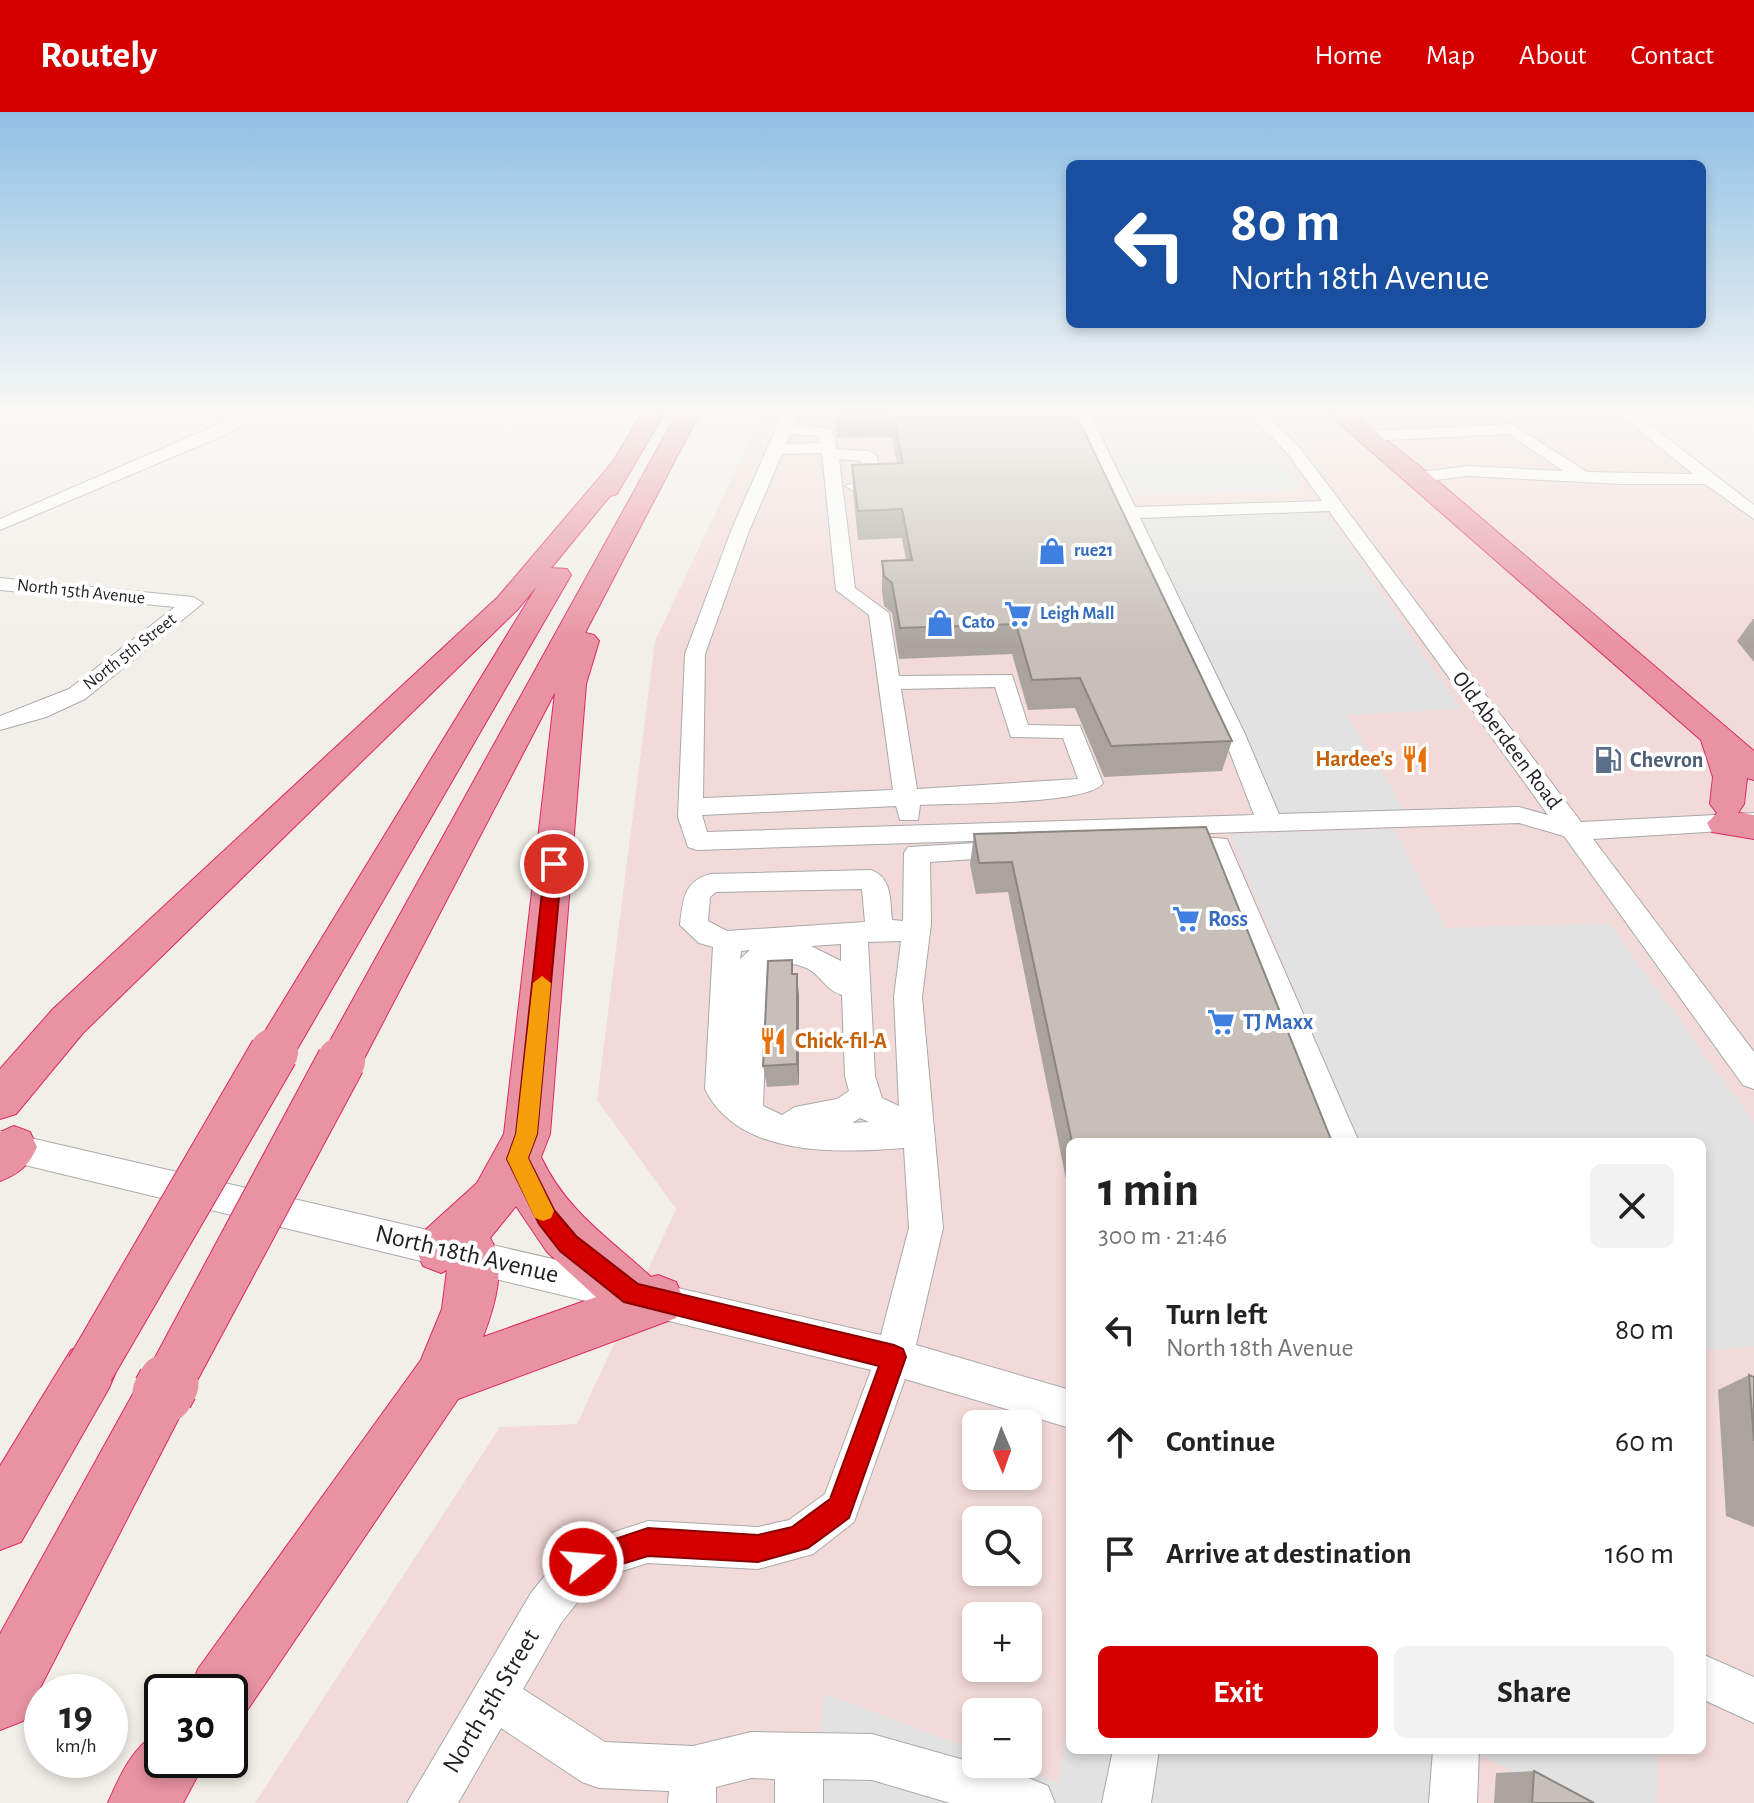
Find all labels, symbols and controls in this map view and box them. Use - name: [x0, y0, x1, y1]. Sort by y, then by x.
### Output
- text: Routely: [40, 37, 157, 75]
- text: Home: [1315, 42, 1382, 70]
- text: Map: [1426, 42, 1475, 70]
- text: About: [1519, 42, 1587, 70]
- text: Contact: [1631, 42, 1714, 70]
- icon: left: [1098, 192, 1202, 296]
- text: 80 m: [1230, 195, 1340, 251]
- text: North 18th Avenue: [1230, 260, 1490, 296]
- shop icon: rue21: [1037, 536, 1067, 566]
- place label: rue21: [1074, 542, 1113, 560]
- street label: North 15th Avenue: [16, 576, 146, 608]
- supermarket icon: Leigh Mall: [1003, 599, 1033, 629]
- place label: Leigh Mall: [1040, 605, 1114, 623]
- shop icon: Cato: [925, 608, 955, 638]
- street label: North 5th Street: [80, 610, 180, 694]
- place label: Cato: [962, 614, 995, 632]
- street label: Old Aberdeen Road: [1448, 667, 1566, 813]
- restaurant icon: Hardee's: [1400, 744, 1430, 774]
- fuel station icon: Chevron: [1593, 745, 1623, 775]
- place label: Hardee's: [1315, 748, 1393, 770]
- place label: Chevron: [1630, 749, 1703, 771]
- pin: [520, 830, 588, 898]
- icon: arrive: [532, 842, 576, 886]
- supermarket icon: Ross: [1171, 904, 1201, 934]
- place label: Ross: [1208, 908, 1248, 930]
- supermarket icon: TJ Maxx: [1206, 1007, 1236, 1037]
- place label: TJ Maxx: [1243, 1011, 1313, 1033]
- restaurant icon: Chick-fil-A: [758, 1026, 788, 1056]
- place label: Chick-fil-A: [795, 1030, 887, 1052]
- button: close: [1590, 1164, 1674, 1248]
- text: 1 min: [1098, 1167, 1199, 1215]
- street label: North 18th Avenue: [373, 1220, 561, 1288]
- text: 300 m · 21:46: [1098, 1223, 1227, 1249]
- text: Turn left: [1166, 1300, 1267, 1330]
- icon: left: [1098, 1308, 1142, 1352]
- text: 80 m: [1615, 1315, 1674, 1345]
- text: North 18th Avenue: [1166, 1335, 1353, 1361]
- north arrow: [962, 1410, 1042, 1490]
- map controls: [962, 1410, 1042, 1778]
- icon: ahead: [1098, 1420, 1142, 1464]
- text: Continue: [1166, 1427, 1275, 1457]
- text: 60 m: [1615, 1427, 1674, 1457]
- button: search: [962, 1506, 1042, 1586]
- position arrow: [541, 1520, 625, 1604]
- icon: arrive: [1098, 1532, 1142, 1576]
- text: Arrive at destination: [1166, 1539, 1412, 1569]
- text: 160 m: [1605, 1539, 1674, 1569]
- button: +: [962, 1602, 1042, 1682]
- street label: North 5th Street: [438, 1625, 544, 1777]
- button: Exit: [1098, 1646, 1378, 1738]
- button: Share: [1394, 1646, 1674, 1738]
- speed limit sign: 30: [144, 1674, 248, 1778]
- text: 19: [59, 1696, 93, 1736]
- button: −: [962, 1698, 1042, 1778]
- text: km/h: [55, 1736, 97, 1756]

